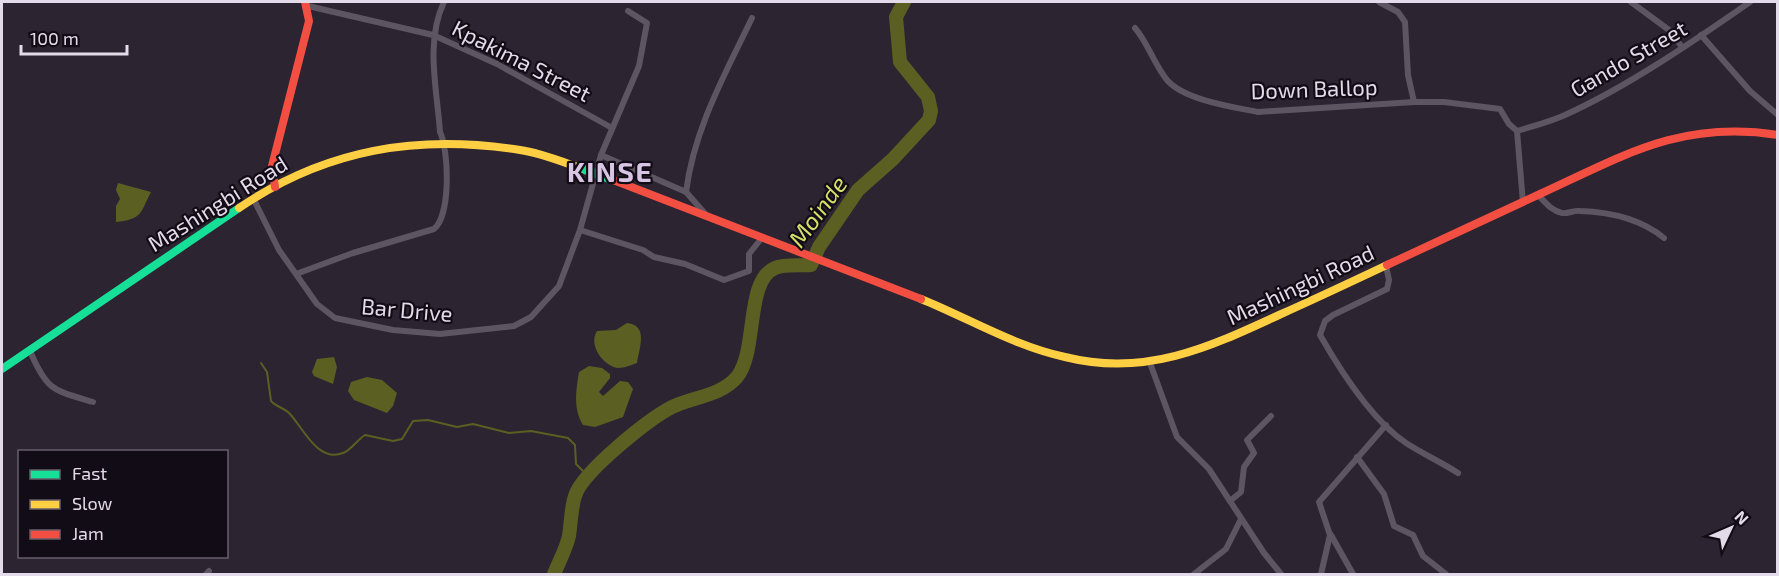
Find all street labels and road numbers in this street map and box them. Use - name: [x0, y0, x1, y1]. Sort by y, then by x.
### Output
- street label: Kpakima Street: [448, 14, 596, 106]
- street label: Gando Street: [1565, 14, 1691, 102]
- street label: Down Ballop: [1250, 73, 1378, 103]
- street label: Mashingbi Road: [143, 150, 291, 256]
- street label: Mashingbi Road: [1222, 239, 1378, 329]
- street label: Bar Drive: [360, 292, 454, 326]

